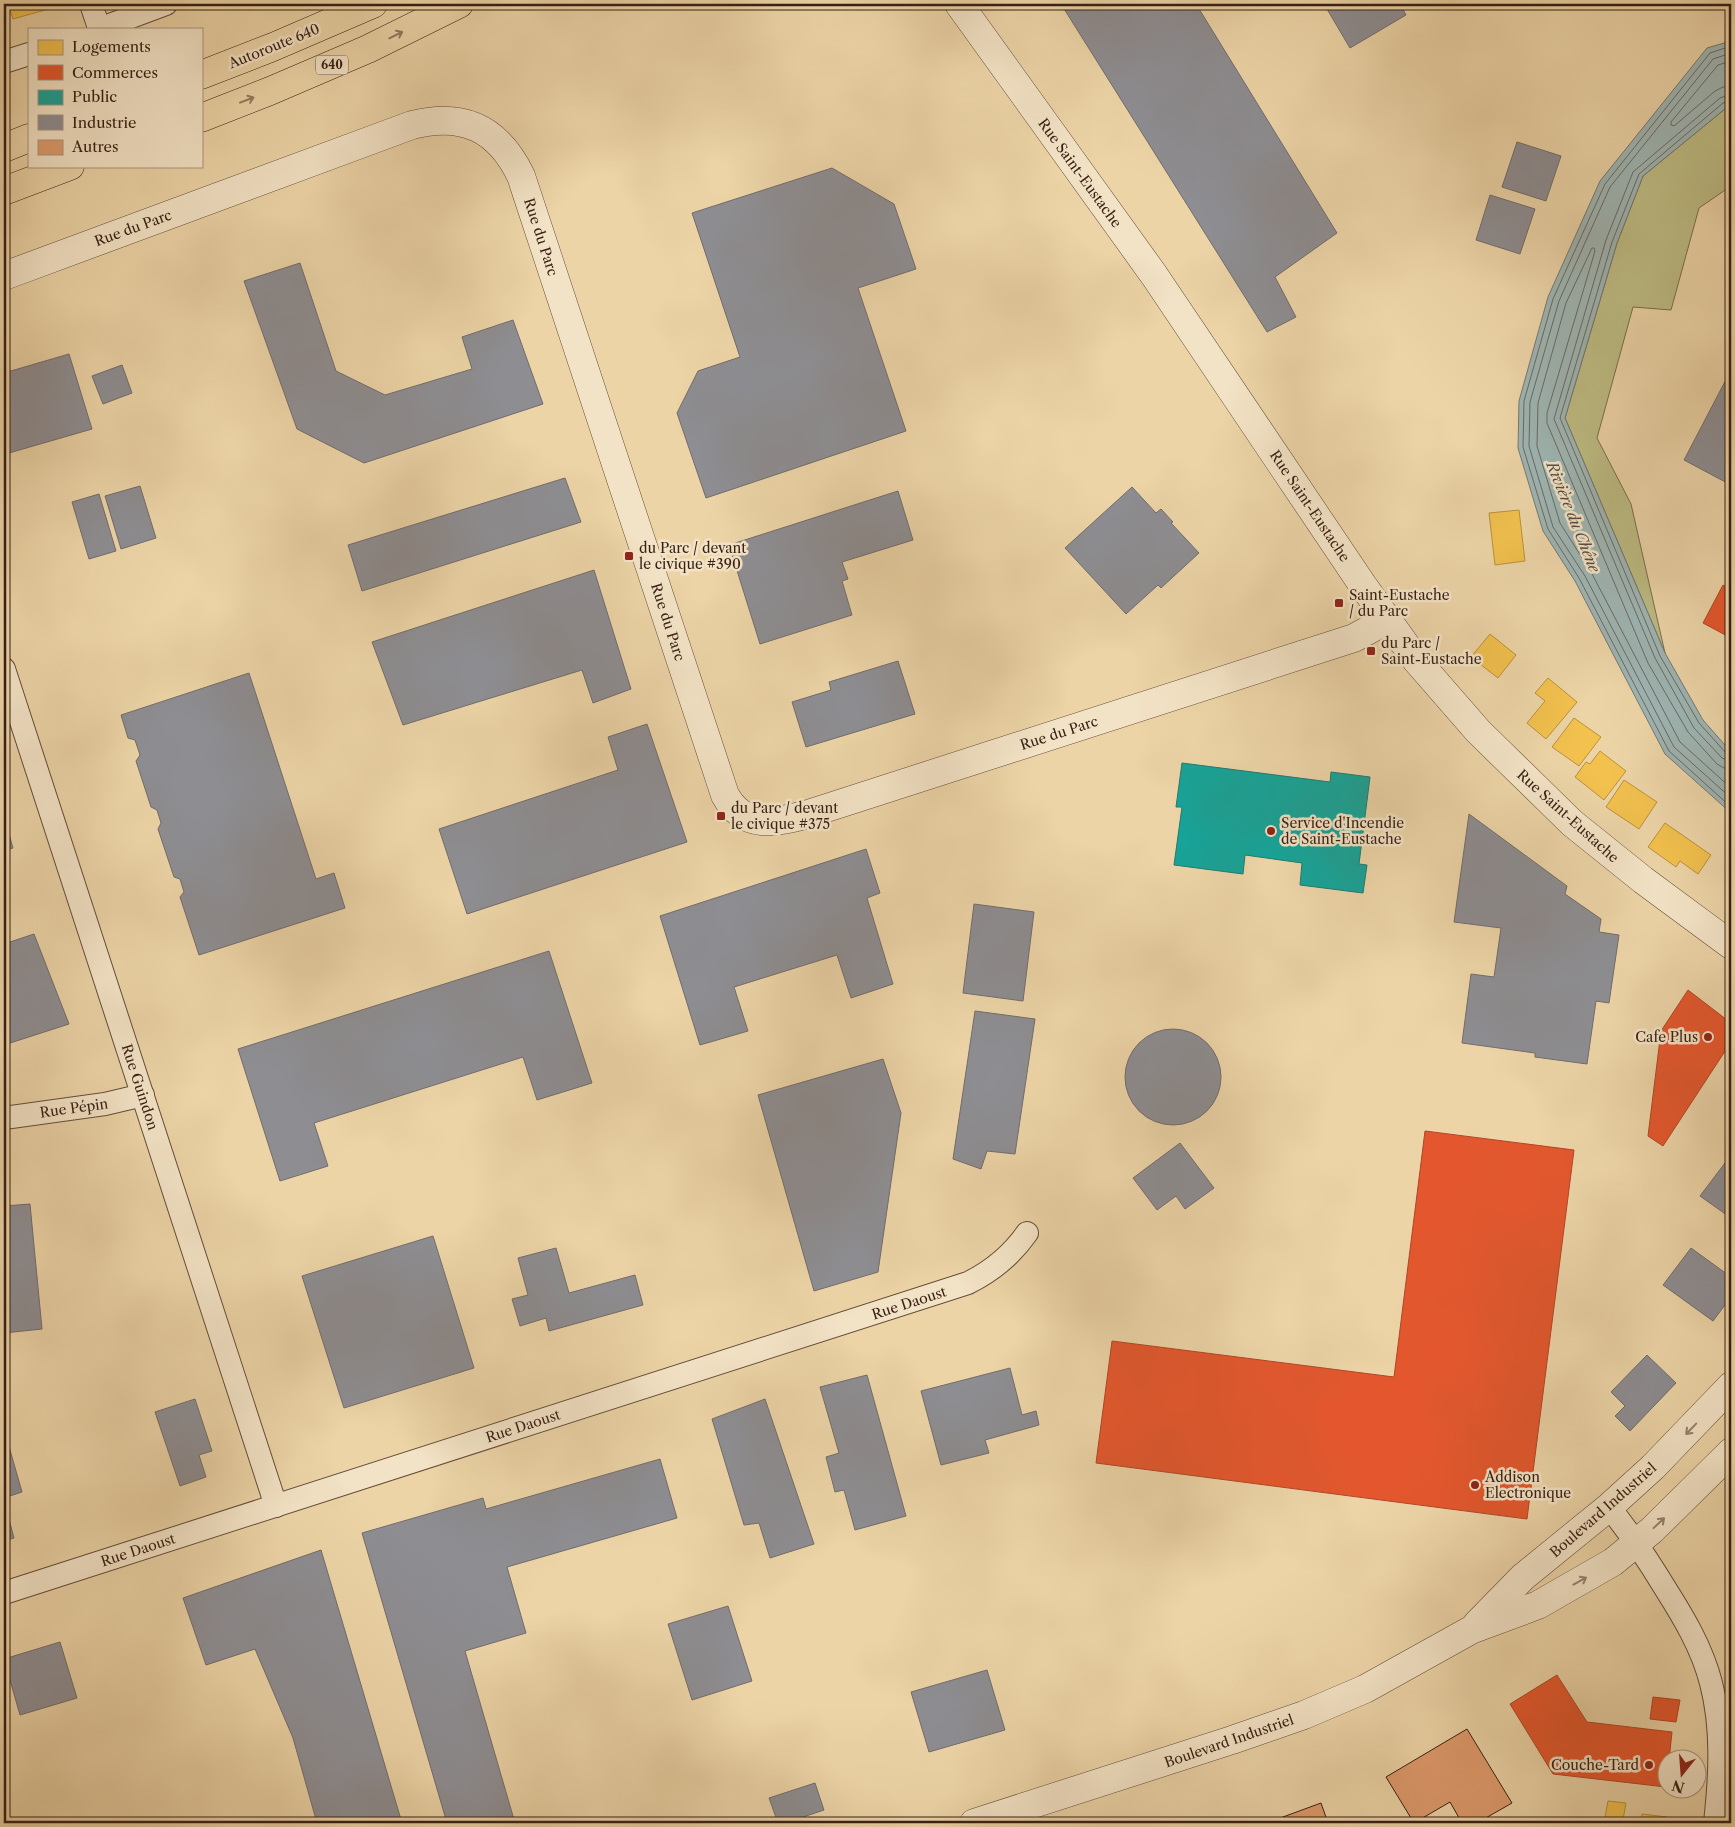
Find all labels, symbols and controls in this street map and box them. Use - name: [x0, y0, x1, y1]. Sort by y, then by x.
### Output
- street label: Autoroute 640: [225, 19, 322, 73]
- legend: [28, 28, 202, 168]
- one-way arrow: [388, 30, 403, 39]
- text: Logements: [72, 37, 151, 56]
- road number: 640: [316, 56, 348, 74]
- text: Commerces: [72, 63, 158, 82]
- text: Public: [72, 87, 117, 106]
- one-way arrow: [239, 95, 254, 104]
- text: Industrie: [72, 113, 136, 132]
- street label: Rue Saint-Eustache: [1034, 115, 1126, 231]
- text: Autres: [71, 137, 119, 156]
- street label: Rue du Parc: [520, 196, 562, 278]
- street label: Rue du Parc: [92, 206, 174, 250]
- street label: Rue Saint-Eustache: [1266, 447, 1354, 565]
- water label: Rivière du Chêne: [1542, 458, 1605, 576]
- place label: du Parc / devant le civique #390: [639, 539, 746, 573]
- marker: du Parc / devant le civique #390: [623, 550, 635, 562]
- street label: Rue du Parc: [647, 581, 689, 663]
- place label: Saint-Eustache / du Parc: [1349, 586, 1450, 620]
- marker: Saint-Eustache / du Parc: [1333, 597, 1345, 609]
- place label: du Parc / Saint-Eustache: [1381, 634, 1482, 668]
- marker: du Parc / Saint-Eustache: [1365, 645, 1377, 657]
- street label: Rue du Parc: [1018, 712, 1100, 754]
- street label: Rue Saint-Eustache: [1513, 765, 1623, 867]
- place label: du Parc / devant le civique #375: [731, 799, 838, 833]
- marker: du Parc / devant le civique #375: [715, 810, 727, 822]
- place label: Service d'Incendie de Saint-Eustache: [1281, 814, 1404, 848]
- marker: Service d'Incendie de Saint-Eustache: [1265, 825, 1277, 837]
- place label: Cafe Plus: [1635, 1028, 1698, 1046]
- marker: Cafe Plus: [1702, 1031, 1714, 1043]
- street label: Rue Guindon: [118, 1042, 162, 1132]
- street label: Rue Pépin: [39, 1094, 110, 1122]
- street label: Rue Daoust: [869, 1282, 949, 1324]
- street label: Rue Daoust: [483, 1405, 563, 1447]
- one-way arrow: [1685, 1423, 1697, 1436]
- street label: Boulevard Industriel: [1546, 1459, 1660, 1561]
- place label: Addison Electronique: [1484, 1468, 1571, 1502]
- marker: Addison Electronique: [1469, 1479, 1481, 1491]
- one-way arrow: [1653, 1517, 1665, 1529]
- street label: Rue Daoust: [98, 1529, 178, 1571]
- one-way arrow: [1573, 1576, 1587, 1586]
- street label: Boulevard Industriel: [1162, 1710, 1296, 1772]
- north arrow: [1658, 1750, 1708, 1800]
- place label: Couche-Tard: [1551, 1756, 1639, 1774]
- marker: Couche-Tard: [1643, 1759, 1655, 1771]
- text: N: [1670, 1776, 1687, 1797]

